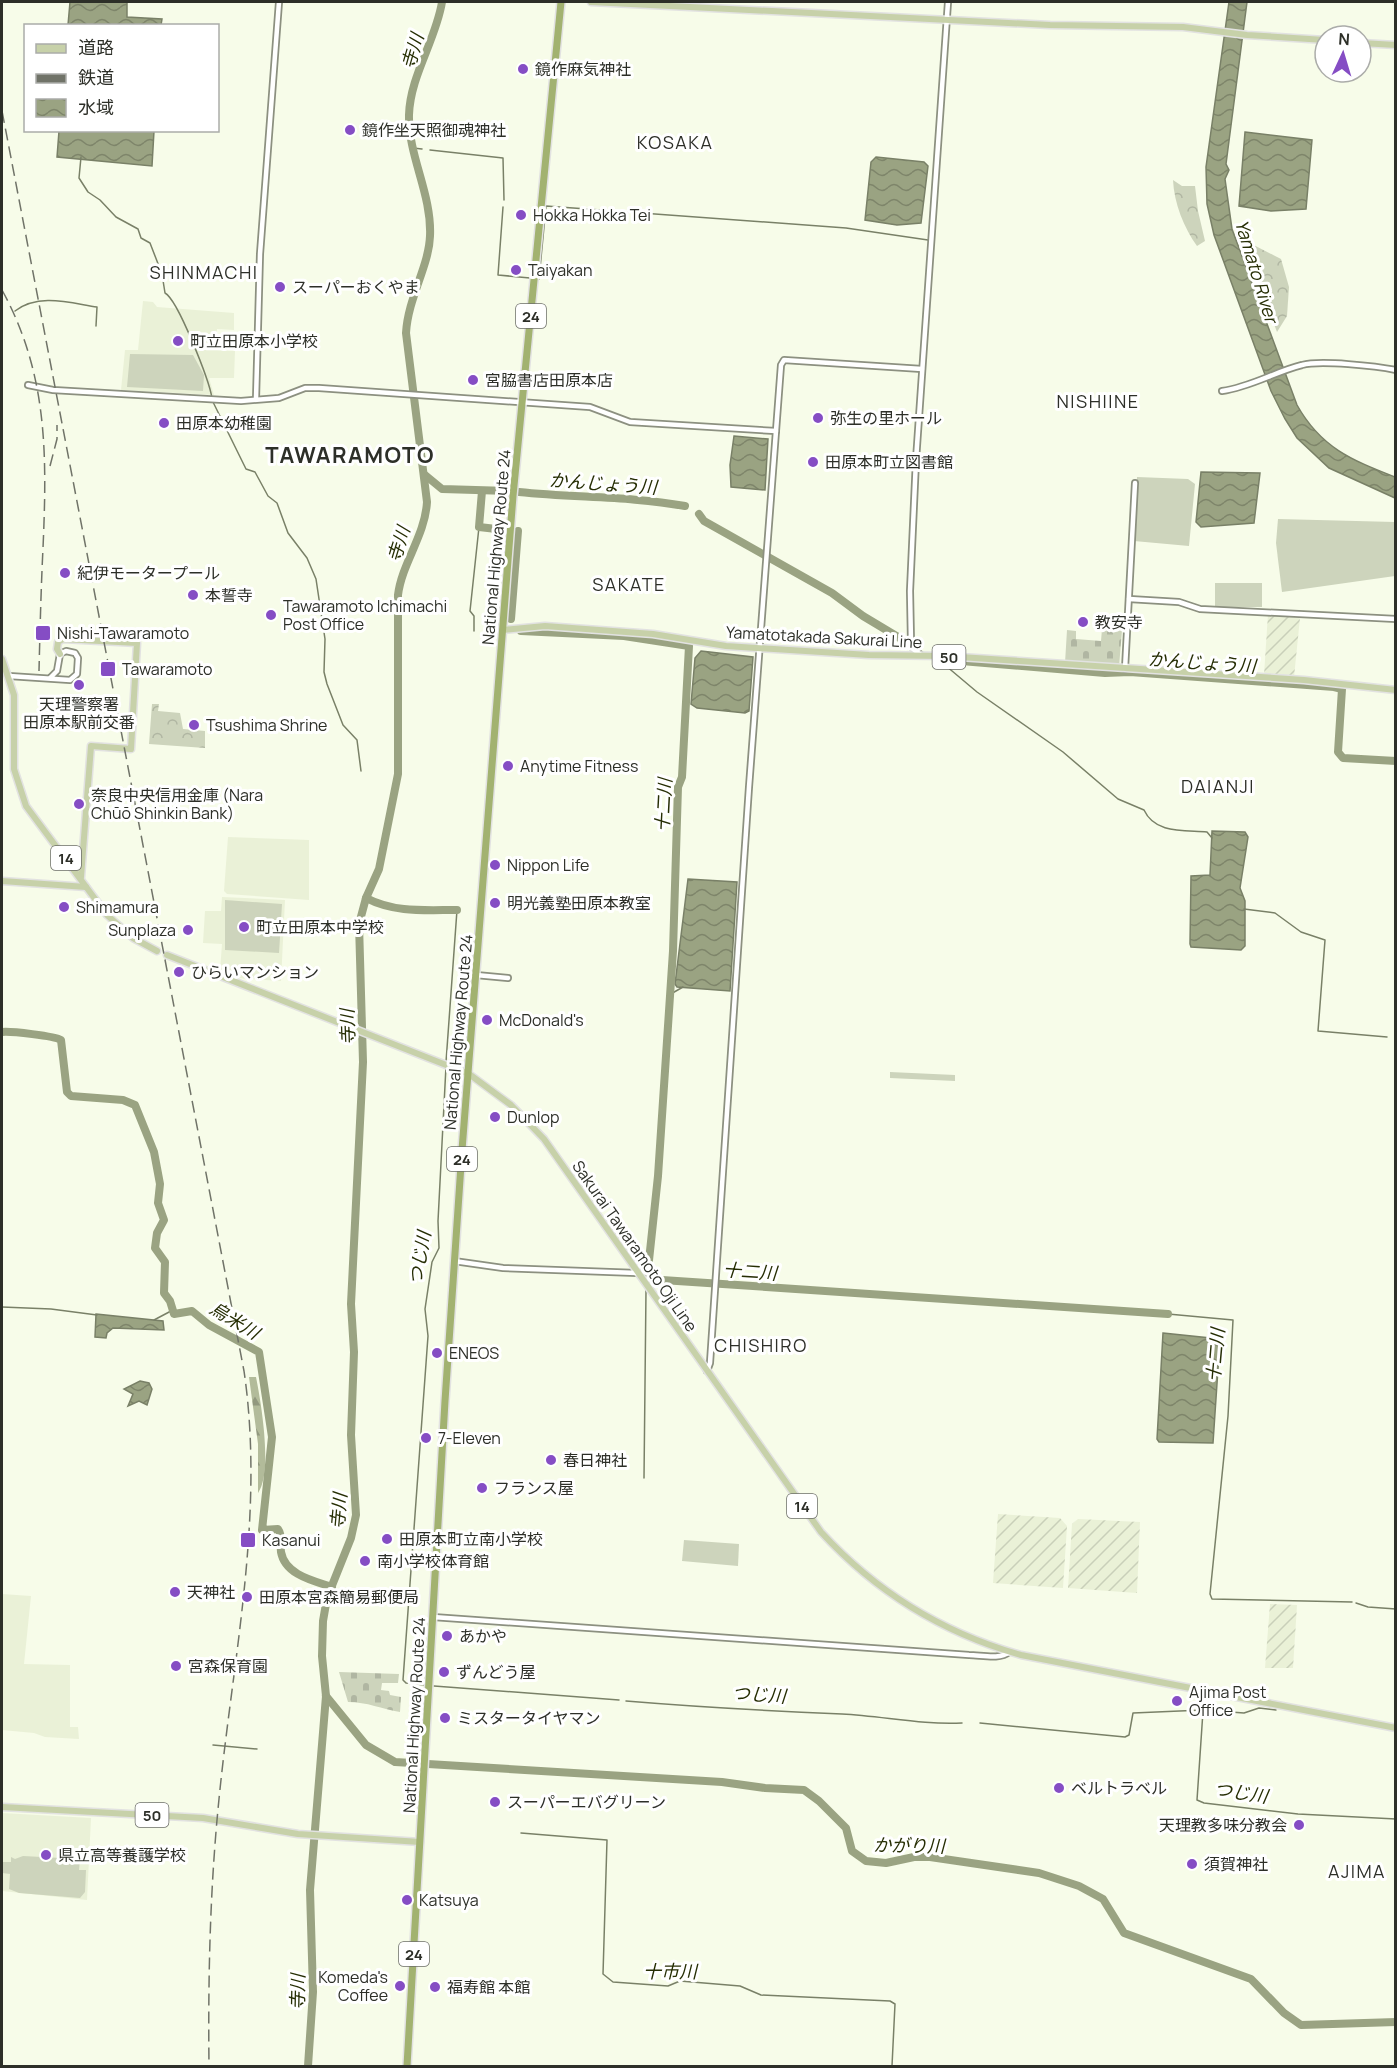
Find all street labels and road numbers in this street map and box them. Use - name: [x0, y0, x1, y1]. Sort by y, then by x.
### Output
- road number: 24: [516, 304, 546, 328]
- street label: National Highway Route 24: [476, 448, 516, 646]
- street label: Yamatotakada Sakurai Line: [725, 621, 923, 653]
- road number: 50: [932, 645, 966, 669]
- road number: 14: [51, 846, 81, 870]
- street label: National Highway Route 24: [438, 933, 478, 1131]
- road number: 24: [447, 1147, 477, 1171]
- street label: Sakurai Tawaramoto Oji Line: [567, 1156, 703, 1336]
- road number: 14: [787, 1494, 817, 1518]
- street label: National Highway Route 24: [398, 1616, 430, 1814]
- road number: 50: [136, 1803, 168, 1827]
- road number: 24: [399, 1942, 429, 1966]

